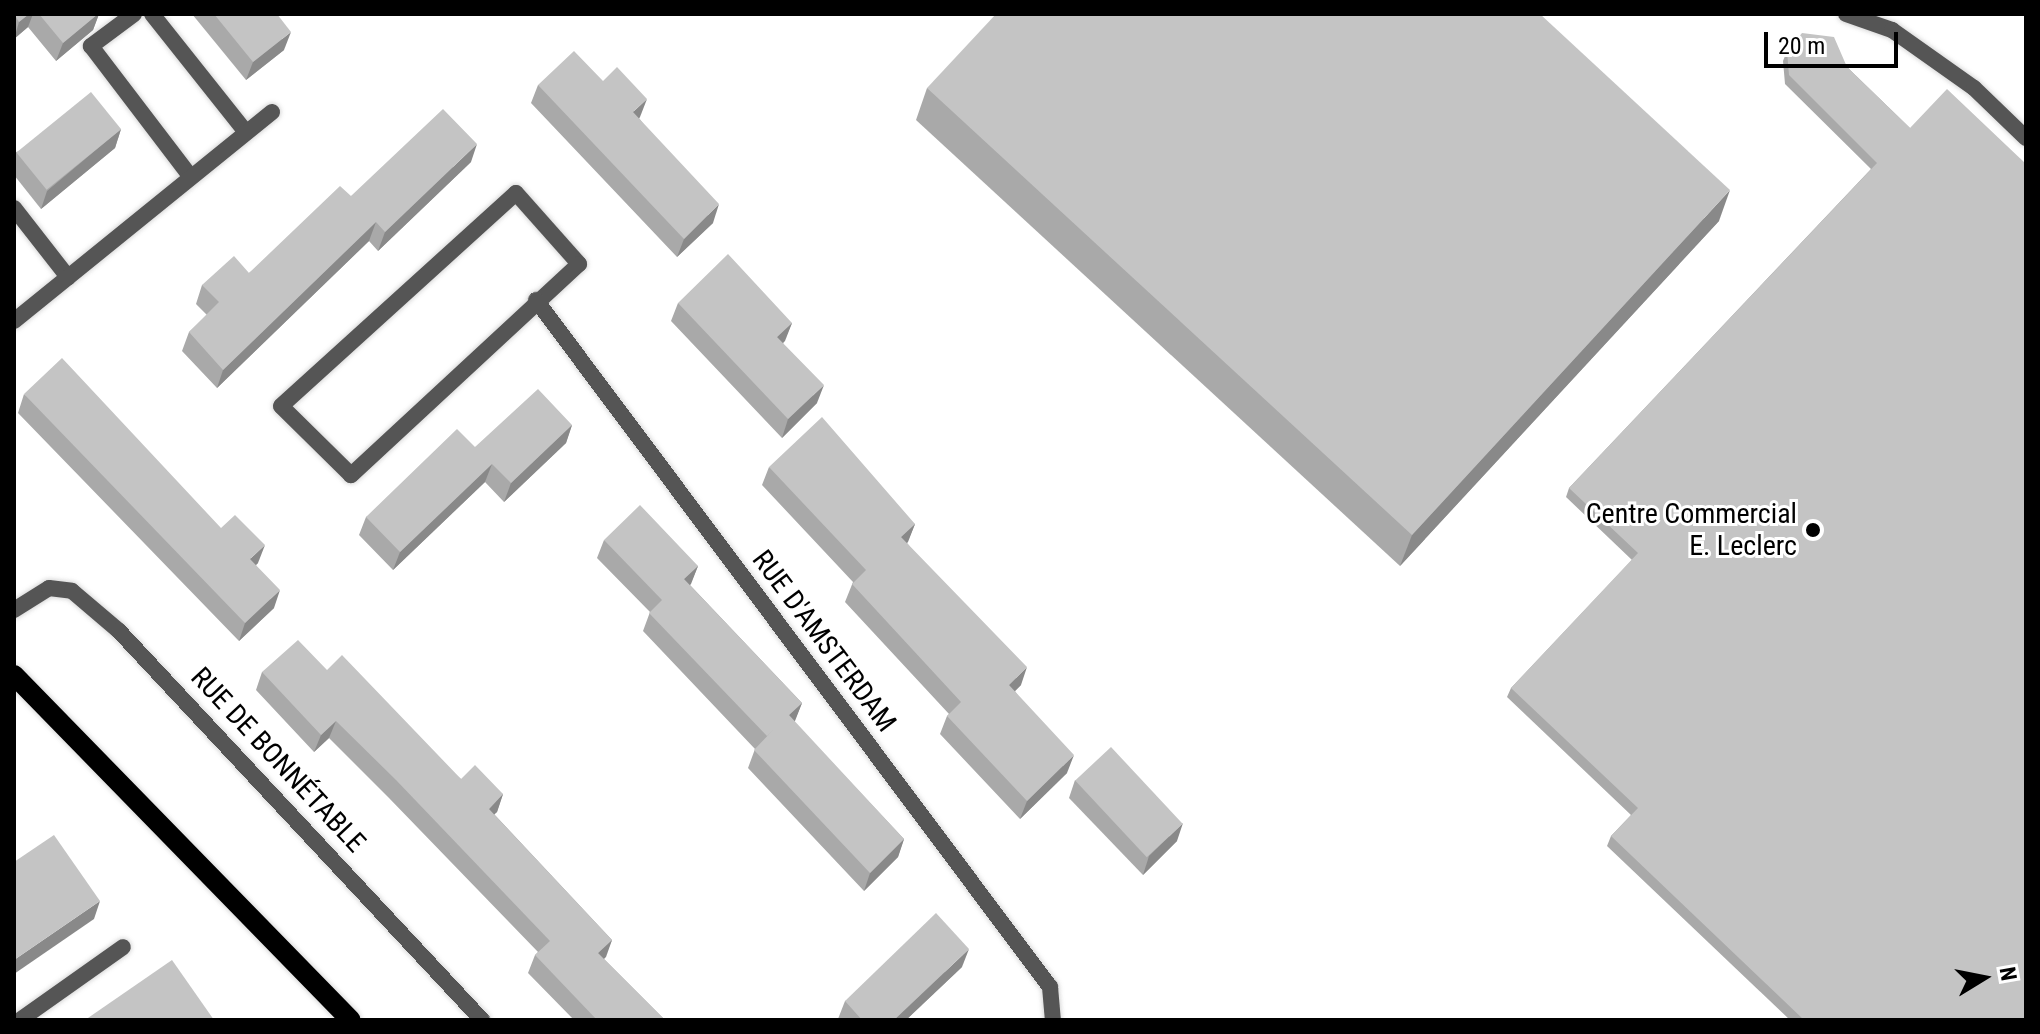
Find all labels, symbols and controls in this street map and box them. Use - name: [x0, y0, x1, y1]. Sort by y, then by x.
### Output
- scale bar: [1768, 16, 1902, 66]
- text: 20 m: [1778, 32, 1825, 60]
- place label: Centre Commercial E. Leclerc: [1586, 497, 1797, 563]
- marker: Centre Commercial E. Leclerc: [1804, 521, 1822, 539]
- street label: RUE D'AMSTERDAM: [745, 544, 903, 738]
- street label: RUE DE BONNÉTABLE: [184, 661, 372, 859]
- north arrow: [1944, 938, 2024, 1018]
- text: N: [1995, 965, 2022, 983]

